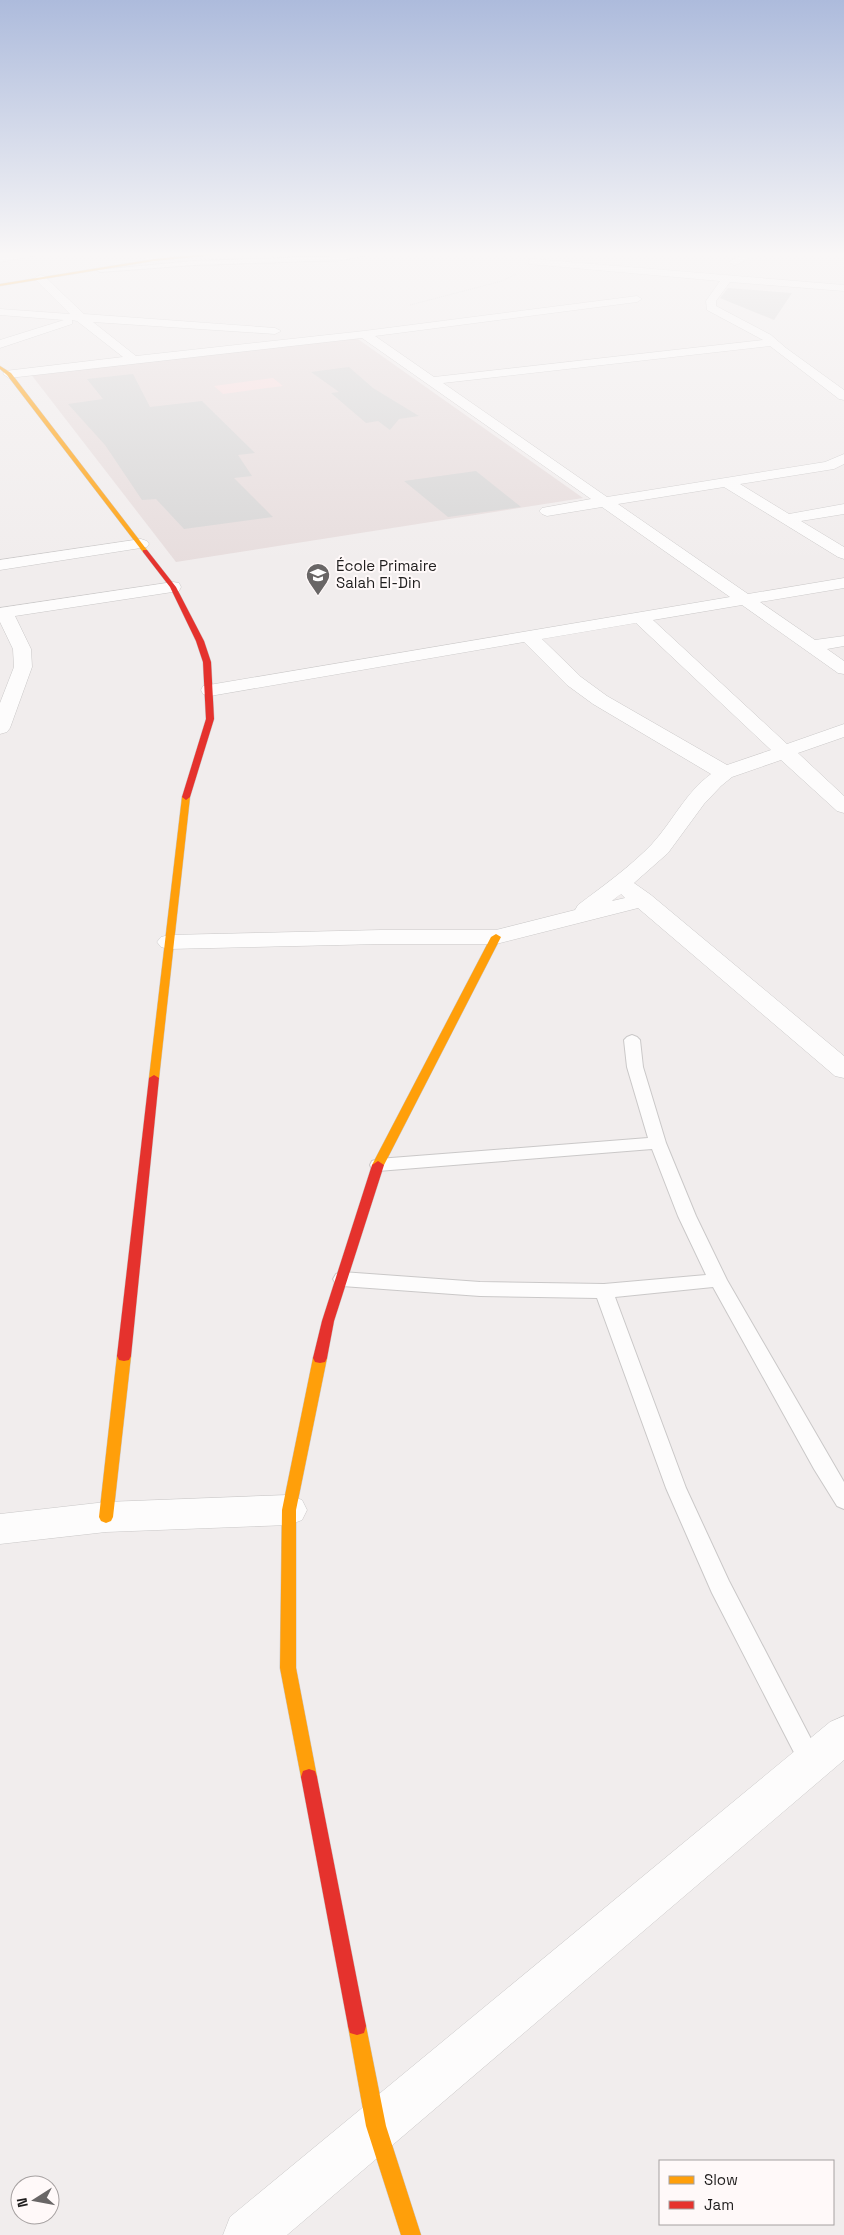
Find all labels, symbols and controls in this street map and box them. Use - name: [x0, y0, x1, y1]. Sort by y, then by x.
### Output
- place label: École Primaire Salah El-Din: [336, 556, 437, 592]
- school or university icon: École Primaire Salah El-Din: [305, 562, 331, 596]
- legend: [659, 2160, 834, 2225]
- text: Slow: [704, 2170, 738, 2189]
- north arrow: [10, 2175, 60, 2225]
- text: Jam: [704, 2195, 734, 2214]
- text: N: [13, 2196, 32, 2209]

